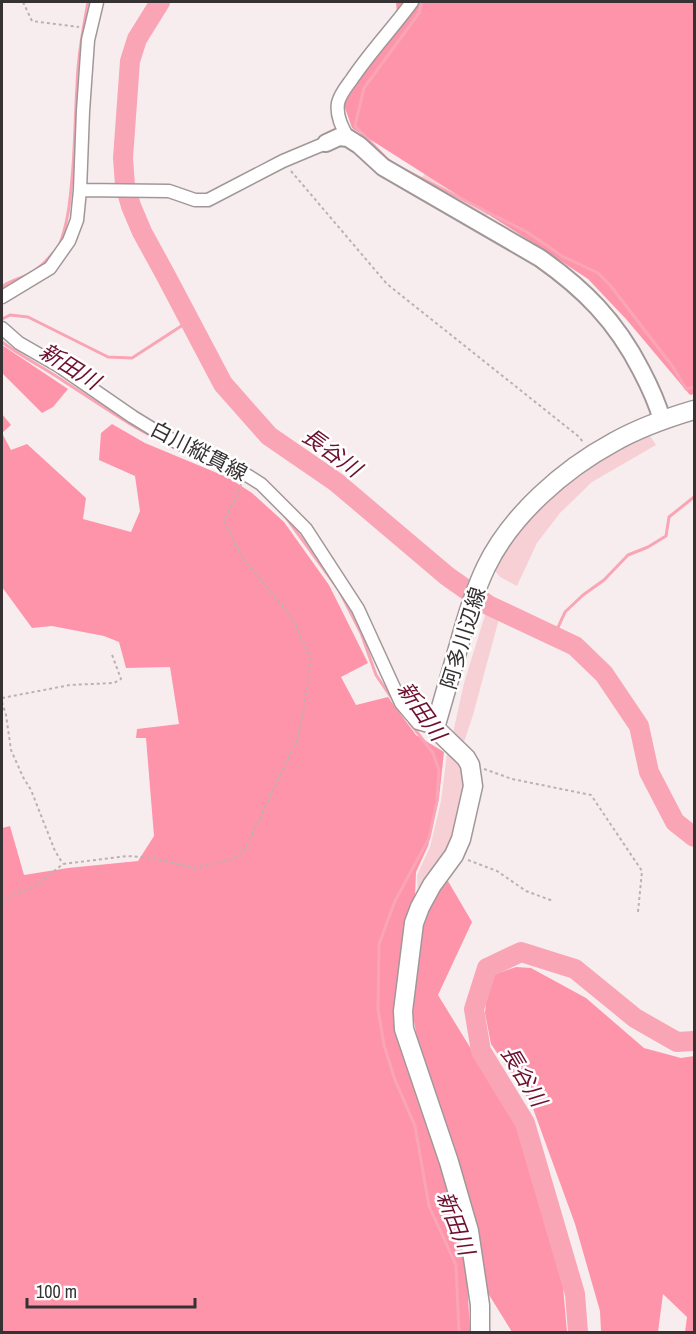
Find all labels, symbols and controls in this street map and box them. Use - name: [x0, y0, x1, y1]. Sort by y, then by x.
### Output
- water label: 新田川: [34, 336, 108, 397]
- street label: 白川縦貫線: [146, 414, 252, 488]
- water label: 長谷川: [296, 420, 369, 485]
- street label: 阿多川辺線: [434, 584, 492, 692]
- water label: 新田川: [391, 675, 454, 748]
- water label: 長谷川: [494, 1040, 555, 1114]
- water label: 新田川: [430, 1187, 483, 1261]
- scale bar: [27, 1271, 195, 1309]
- text: 100 m: [36, 1279, 77, 1304]

